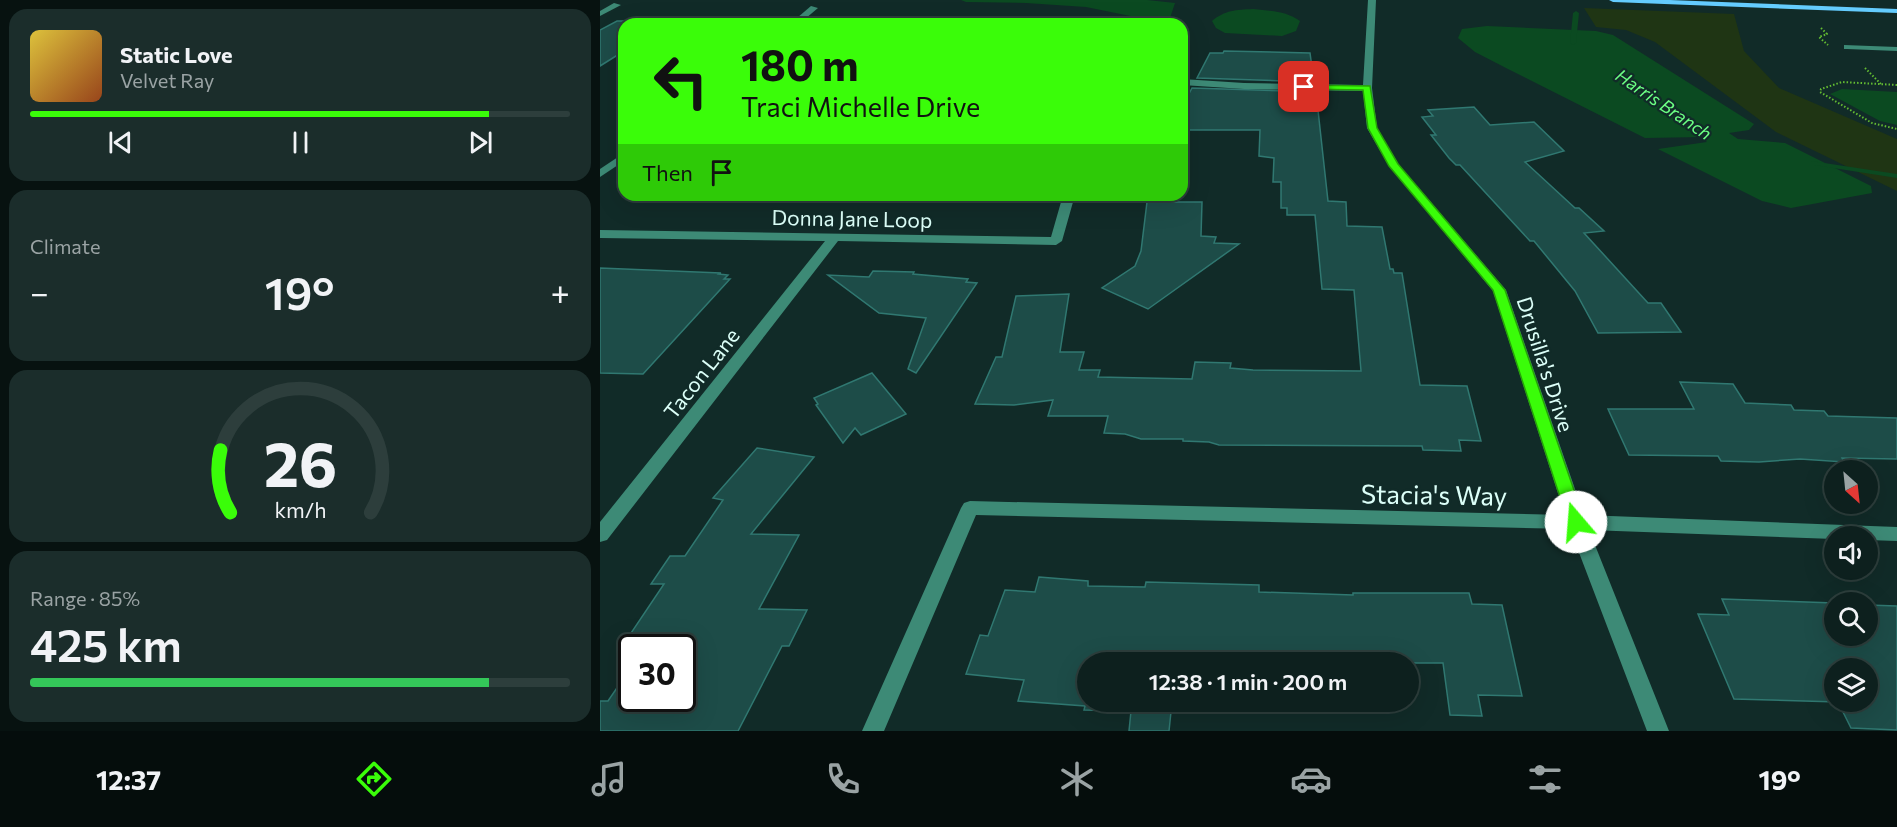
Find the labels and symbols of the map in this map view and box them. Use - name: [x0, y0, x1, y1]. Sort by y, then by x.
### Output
- pin: [1278, 61, 1329, 112]
- water label: Harris Branch: [1612, 64, 1716, 144]
- street label: Donna Jane Loop: [771, 204, 933, 232]
- street label: Drusilla's Drive: [1512, 293, 1580, 435]
- street label: Tacon Lane: [658, 323, 744, 423]
- north arrow: [1824, 460, 1878, 514]
- street label: Stacia's Way: [1361, 477, 1507, 511]
- position arrow: [1544, 490, 1608, 554]
- speed limit sign: 30: [618, 634, 696, 712]

